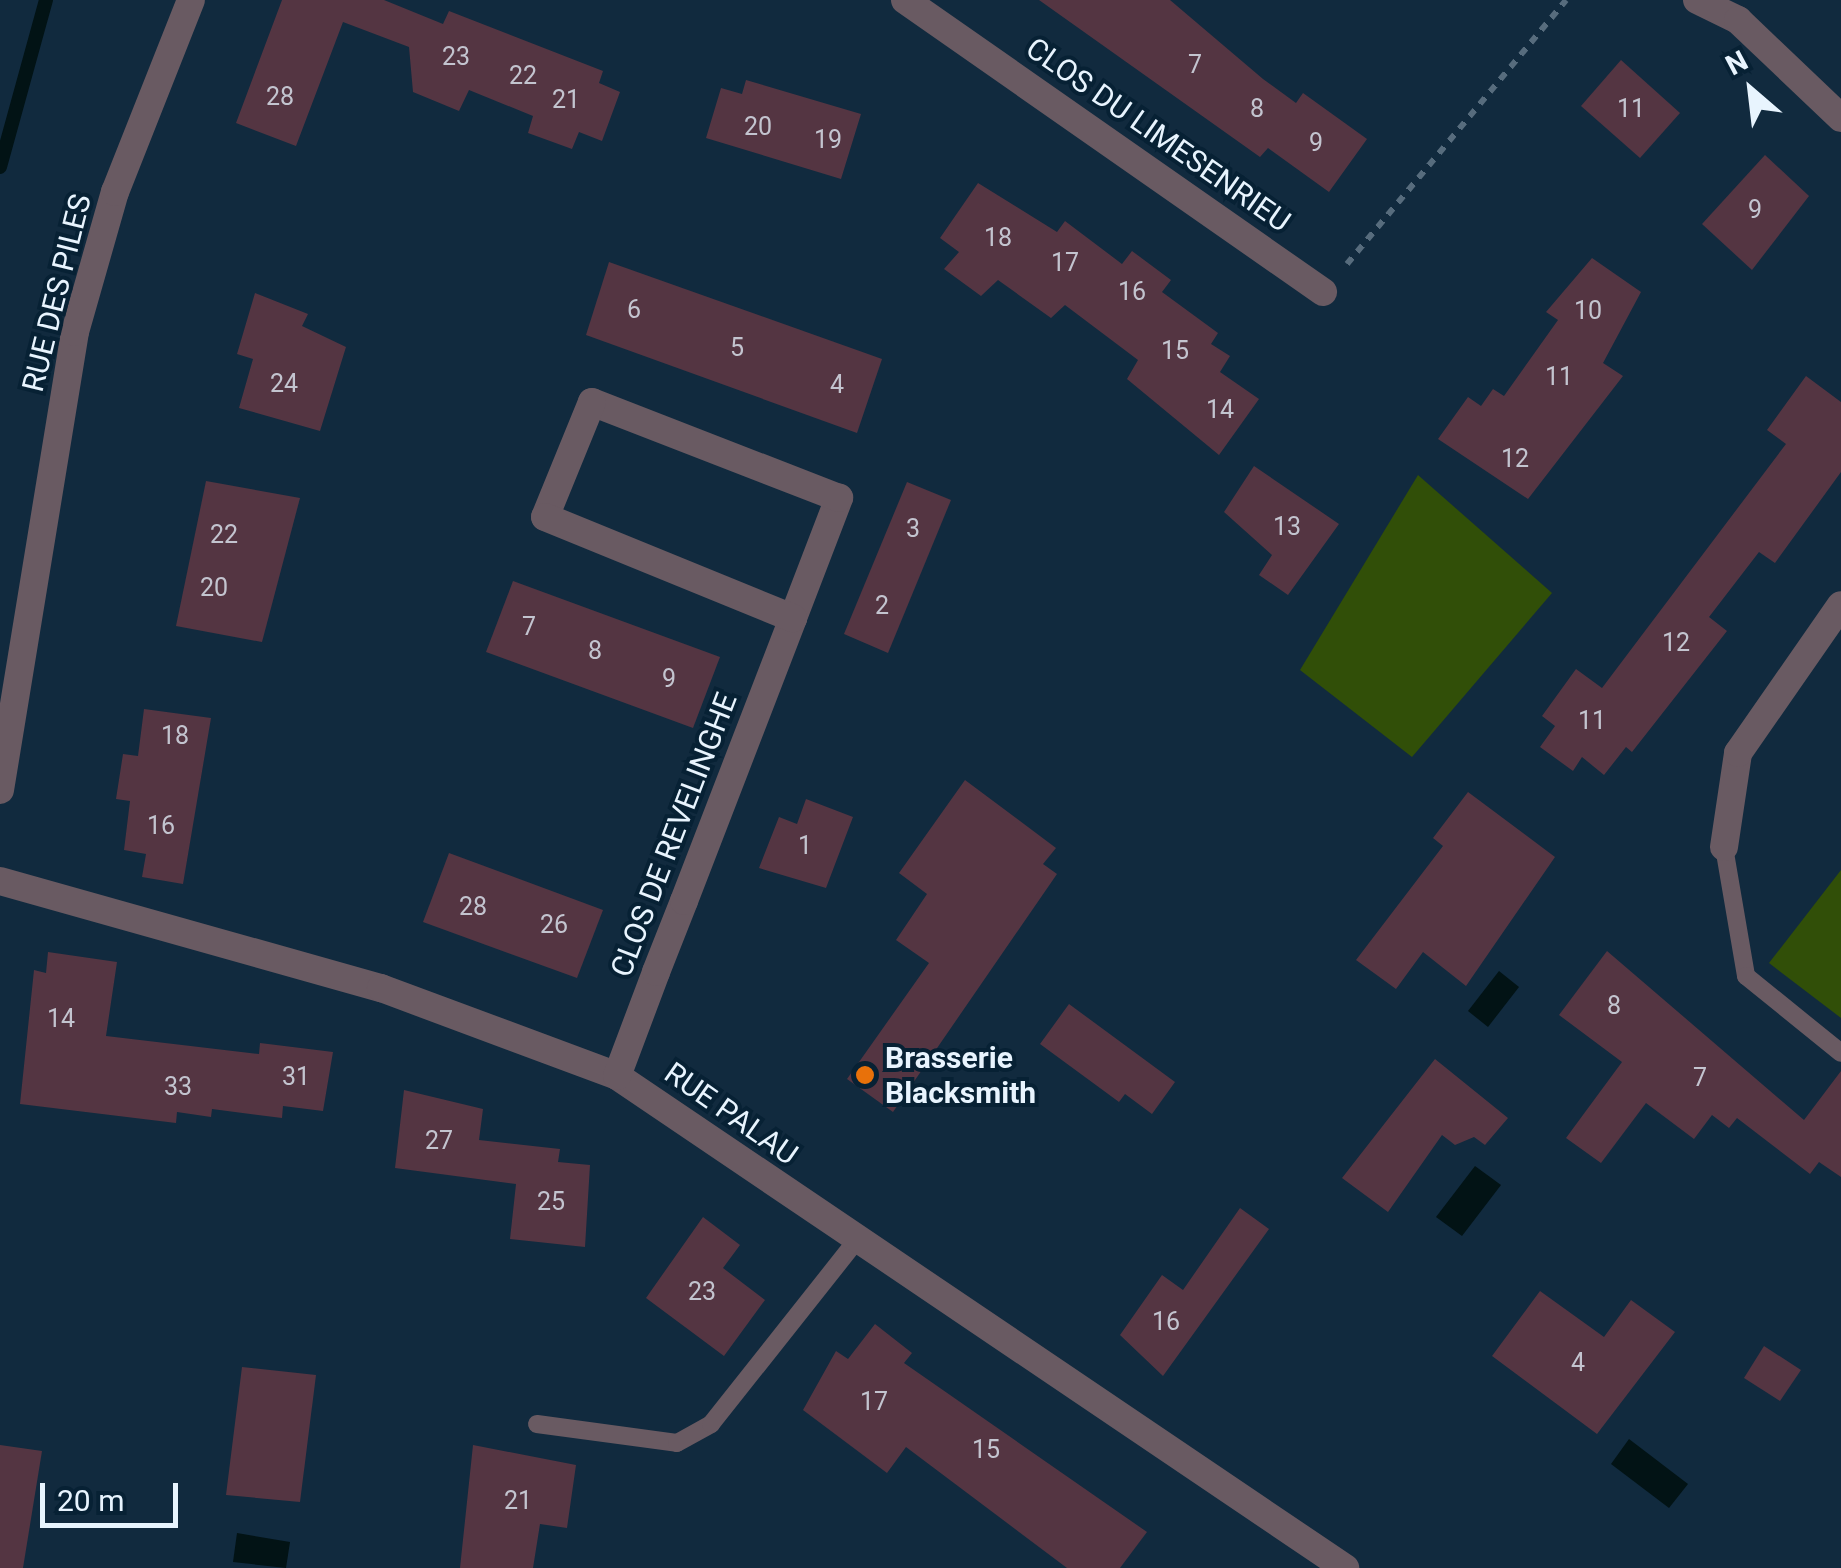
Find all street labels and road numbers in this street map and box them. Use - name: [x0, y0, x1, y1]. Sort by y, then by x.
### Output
- street label: CLOS DU LIMESENRIEU: [1019, 30, 1297, 240]
- street label: RUE DES PILES: [15, 190, 99, 396]
- street label: CLOS DE REVELINGHE: [603, 688, 745, 982]
- street label: RUE PALAU: [658, 1055, 804, 1173]

